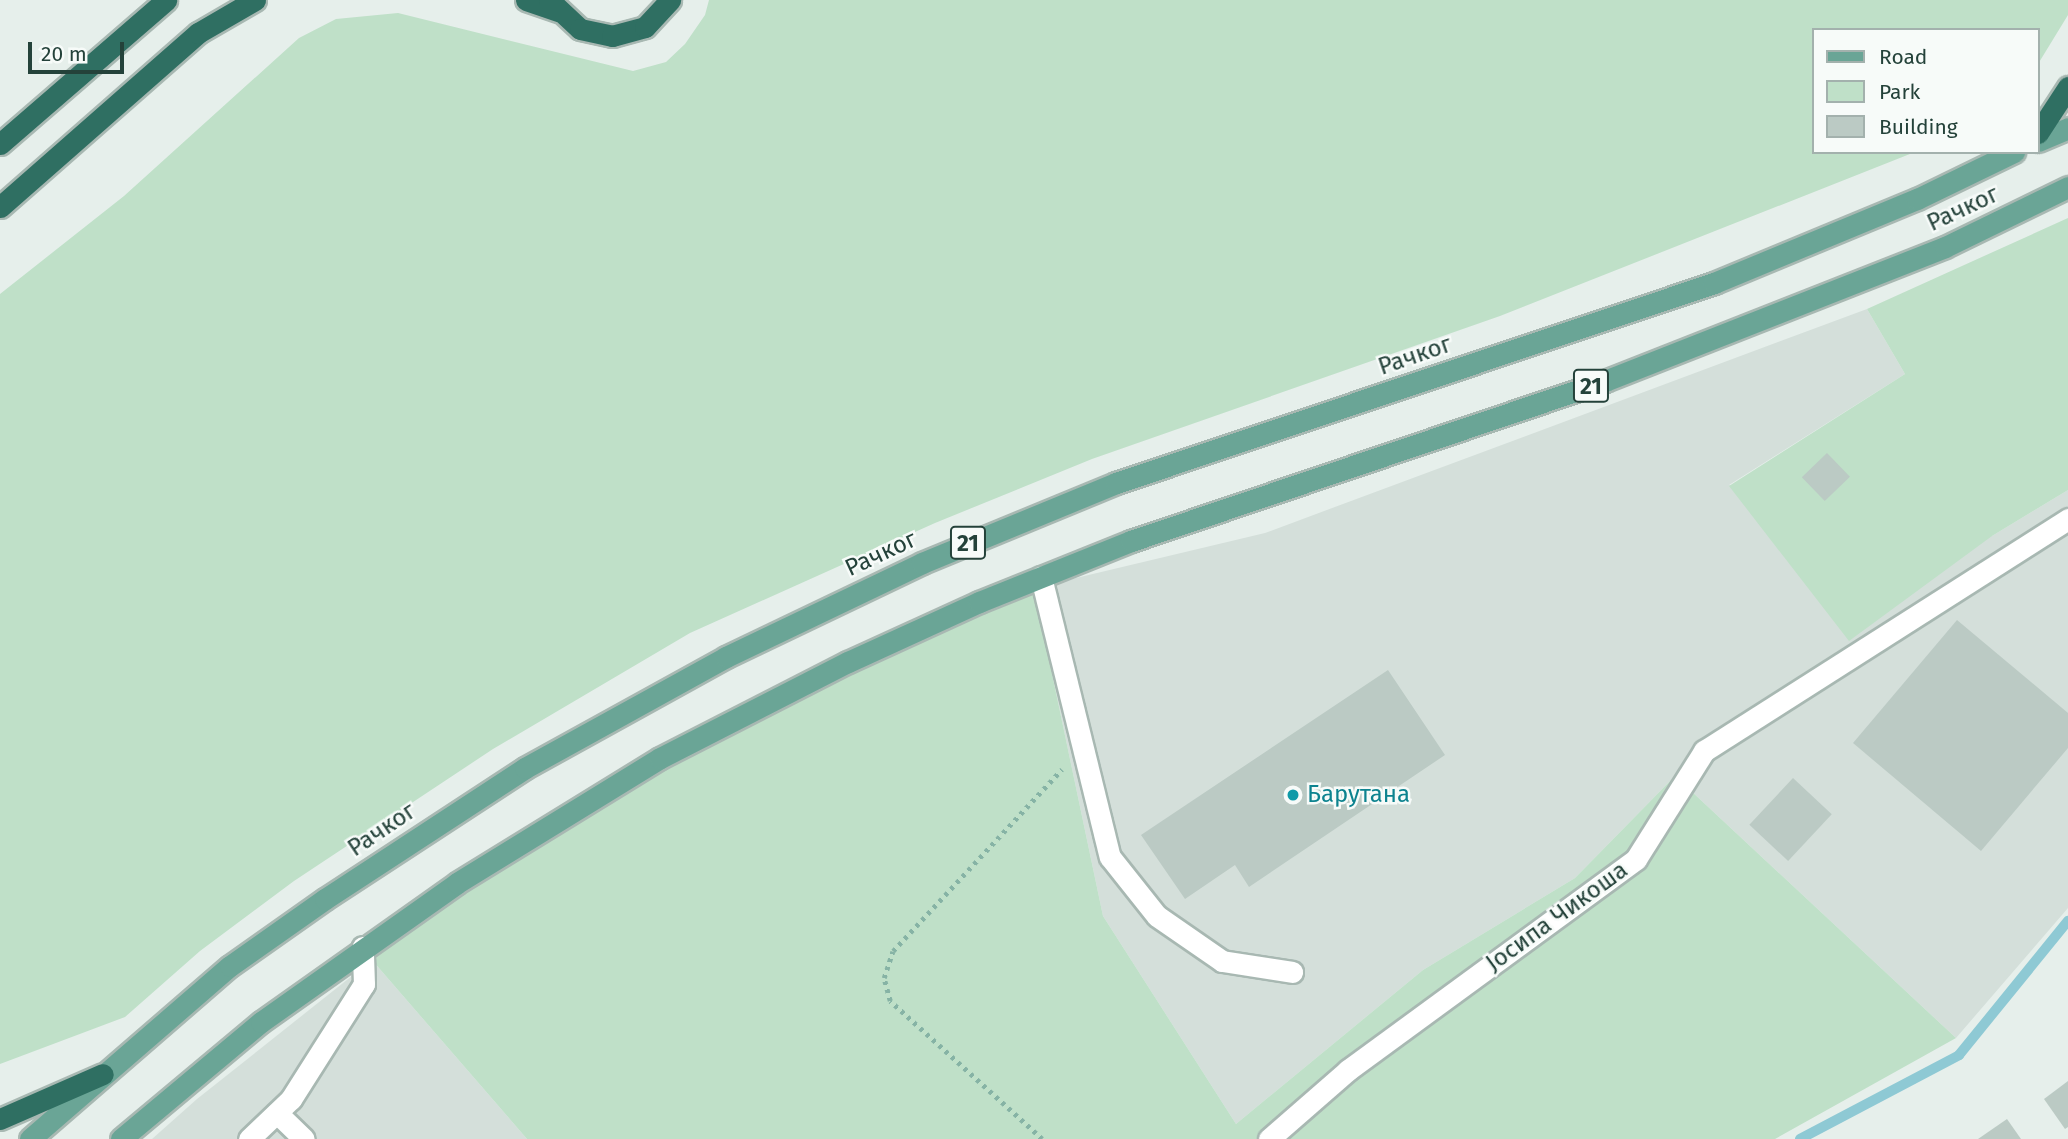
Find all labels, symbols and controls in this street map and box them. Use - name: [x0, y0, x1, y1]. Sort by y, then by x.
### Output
- scale bar: [32, 28, 128, 72]
- legend: [1812, 28, 2040, 154]
- text: 20 m: [41, 41, 87, 67]
- text: Road: [1879, 44, 1927, 70]
- text: Park: [1879, 79, 1920, 105]
- text: Building: [1879, 114, 1958, 140]
- street label: Рачког: [1923, 180, 2003, 238]
- street label: Рачког: [1375, 330, 1455, 382]
- road number: 21: [1572, 366, 1610, 406]
- road number: 21: [949, 524, 987, 562]
- street label: Рачког: [841, 525, 921, 583]
- place label: Барутана: [1307, 781, 1410, 809]
- marker: Барутана: [1285, 787, 1301, 803]
- street label: Рачког: [343, 797, 421, 863]
- street label: Јосипа Чикоша: [1480, 856, 1634, 978]

